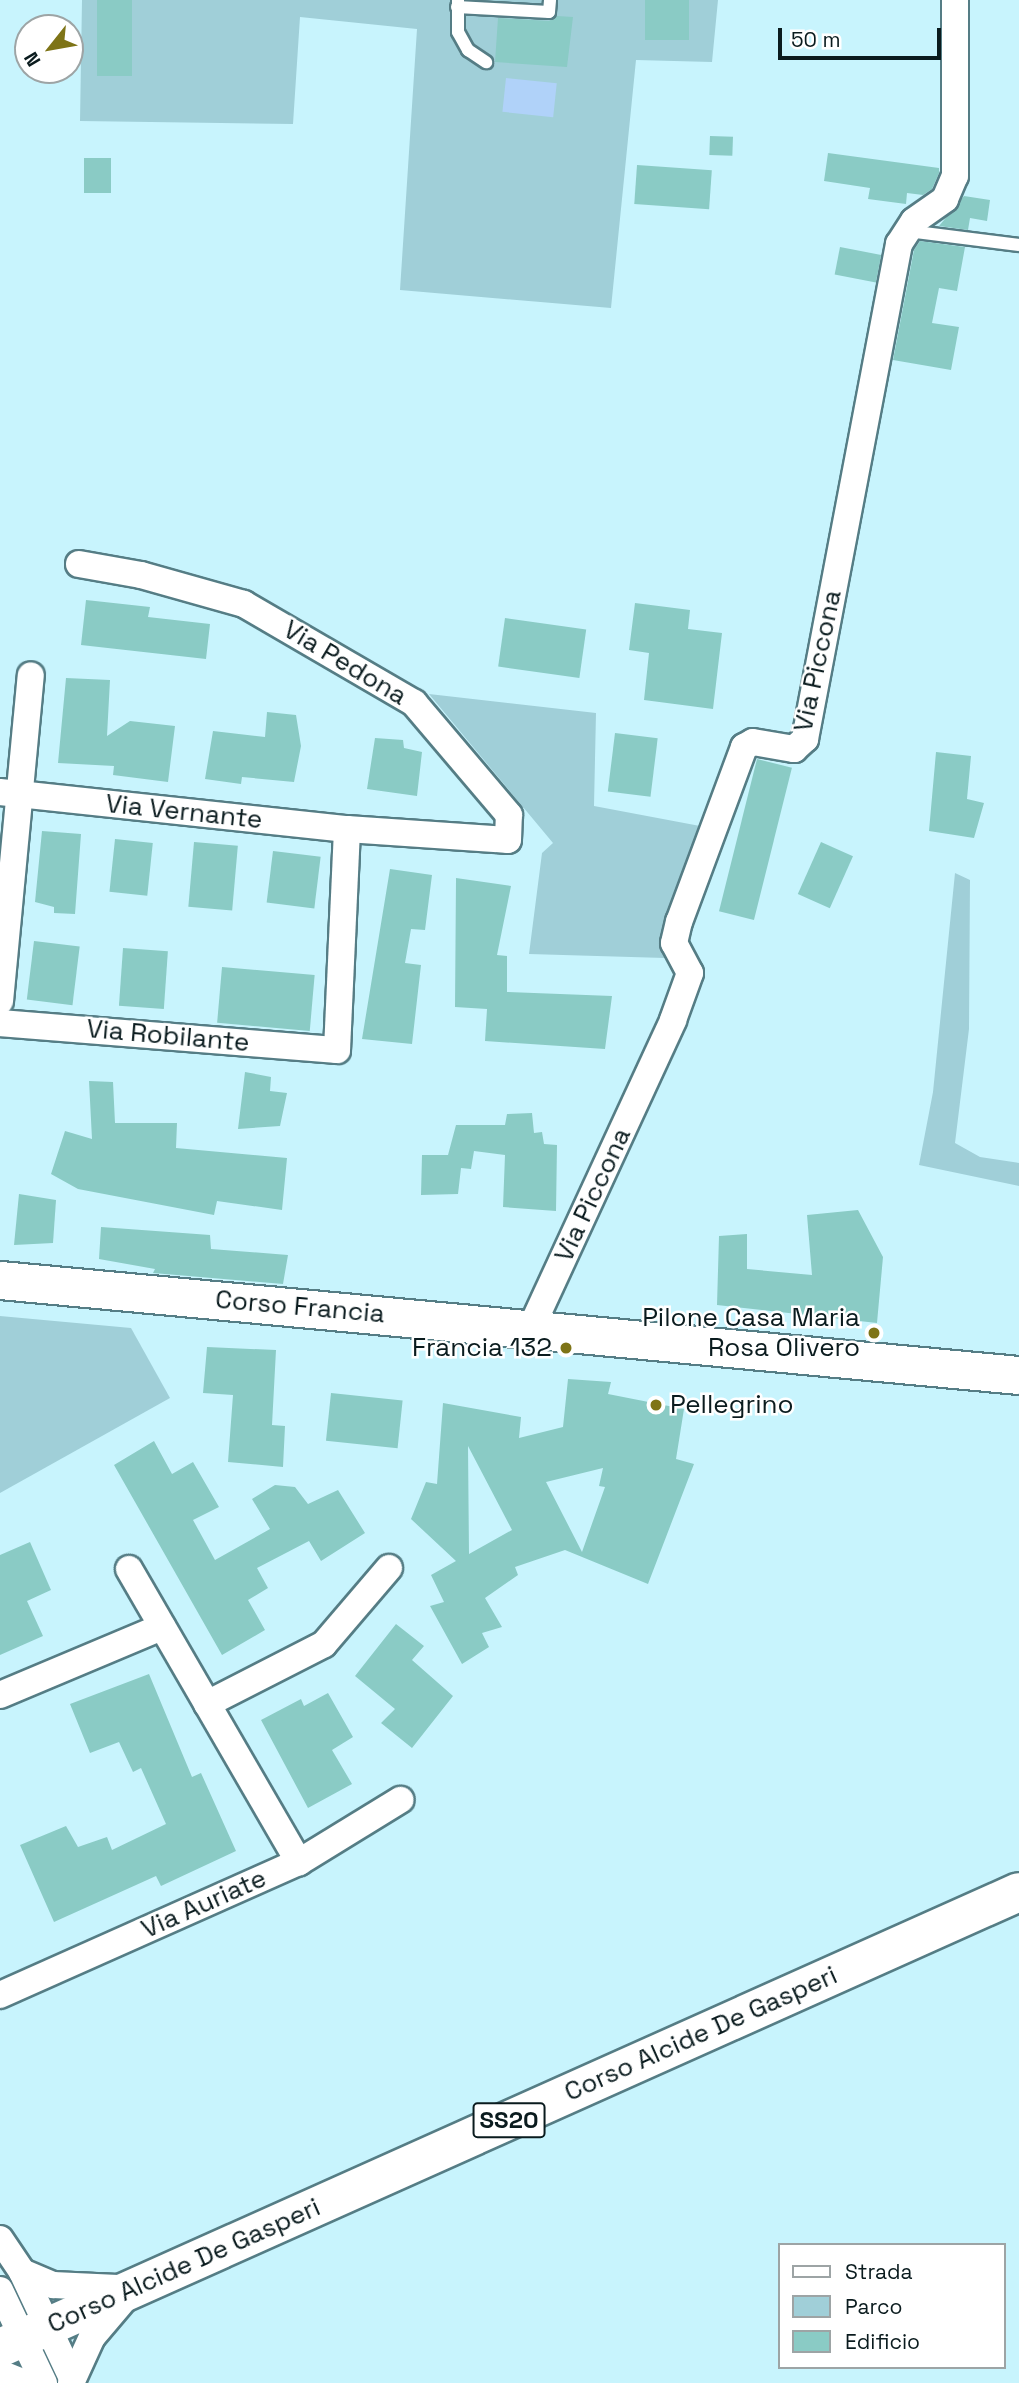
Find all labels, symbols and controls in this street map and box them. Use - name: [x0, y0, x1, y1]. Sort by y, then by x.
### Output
- north arrow: [14, 14, 84, 84]
- scale bar: [781, 14, 944, 58]
- text: 50 m: [791, 26, 841, 53]
- text: N: [18, 47, 46, 71]
- street label: Via Piccona: [788, 587, 848, 735]
- street label: Via Pedona: [278, 614, 412, 712]
- street label: Via Vernante: [104, 788, 264, 836]
- street label: Via Robilante: [85, 1013, 251, 1059]
- street label: Via Piccona: [548, 1123, 638, 1267]
- street label: Corso Francia: [214, 1284, 386, 1330]
- place label: Pilone Casa Maria Rosa Olivero: [642, 1302, 860, 1364]
- marker: Pilone Casa Maria Rosa Olivero: [866, 1325, 882, 1341]
- place label: Francia 132: [412, 1332, 552, 1364]
- marker: Francia 132: [558, 1340, 574, 1356]
- place label: Pellegrino: [670, 1389, 794, 1421]
- marker: Pellegrino: [648, 1397, 664, 1413]
- street label: Via Auriate: [137, 1863, 271, 1945]
- street label: Corso Alcide De Gasperi: [560, 1960, 842, 2108]
- road number: SS20: [472, 2099, 546, 2140]
- street label: Corso Alcide De Gasperi: [43, 2192, 325, 2340]
- legend: [778, 2243, 1005, 2369]
- text: Strada: [845, 2258, 912, 2285]
- text: Parco: [845, 2293, 903, 2320]
- text: Edificio: [845, 2328, 920, 2355]

